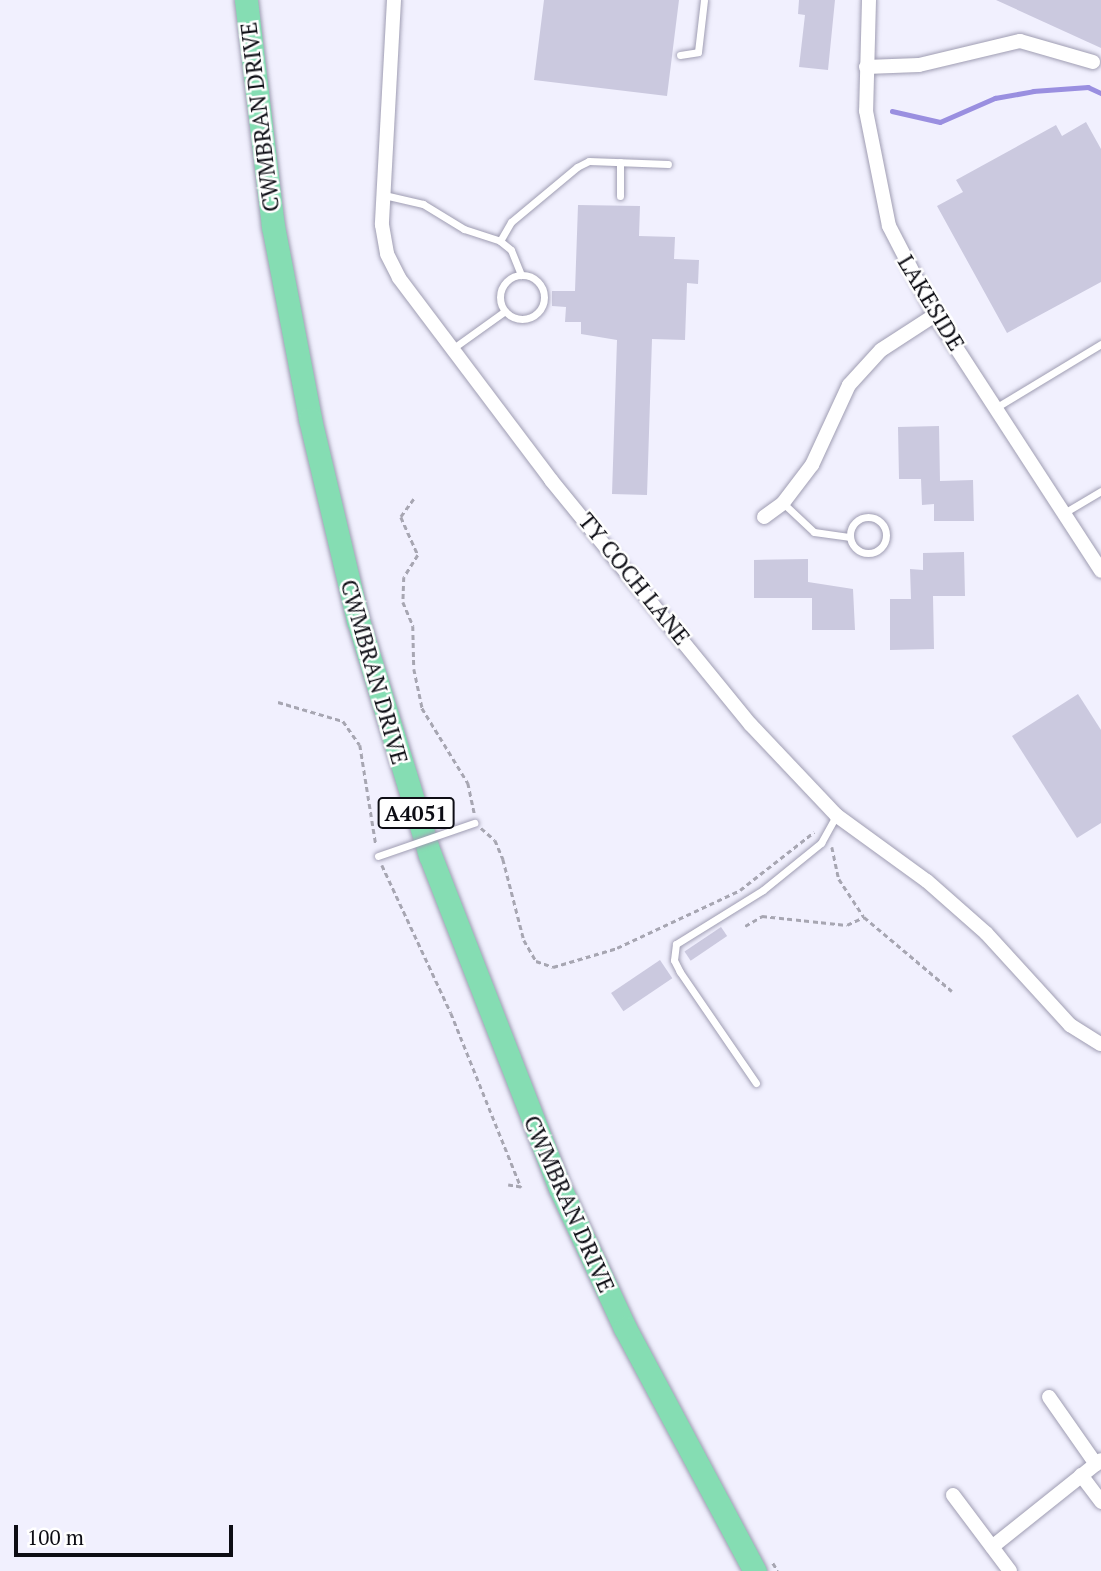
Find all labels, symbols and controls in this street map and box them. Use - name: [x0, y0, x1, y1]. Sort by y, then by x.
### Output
- street label: CWMBRAN DRIVE: [235, 21, 285, 213]
- street label: LAKESIDE: [892, 250, 970, 356]
- street label: TY COCH LANE: [572, 508, 696, 650]
- street label: CWMBRAN DRIVE: [334, 577, 414, 767]
- road number: A4051: [378, 796, 454, 830]
- street label: CWMBRAN DRIVE: [518, 1111, 620, 1297]
- scale bar: [18, 1512, 236, 1556]
- text: 100 m: [27, 1523, 84, 1551]

